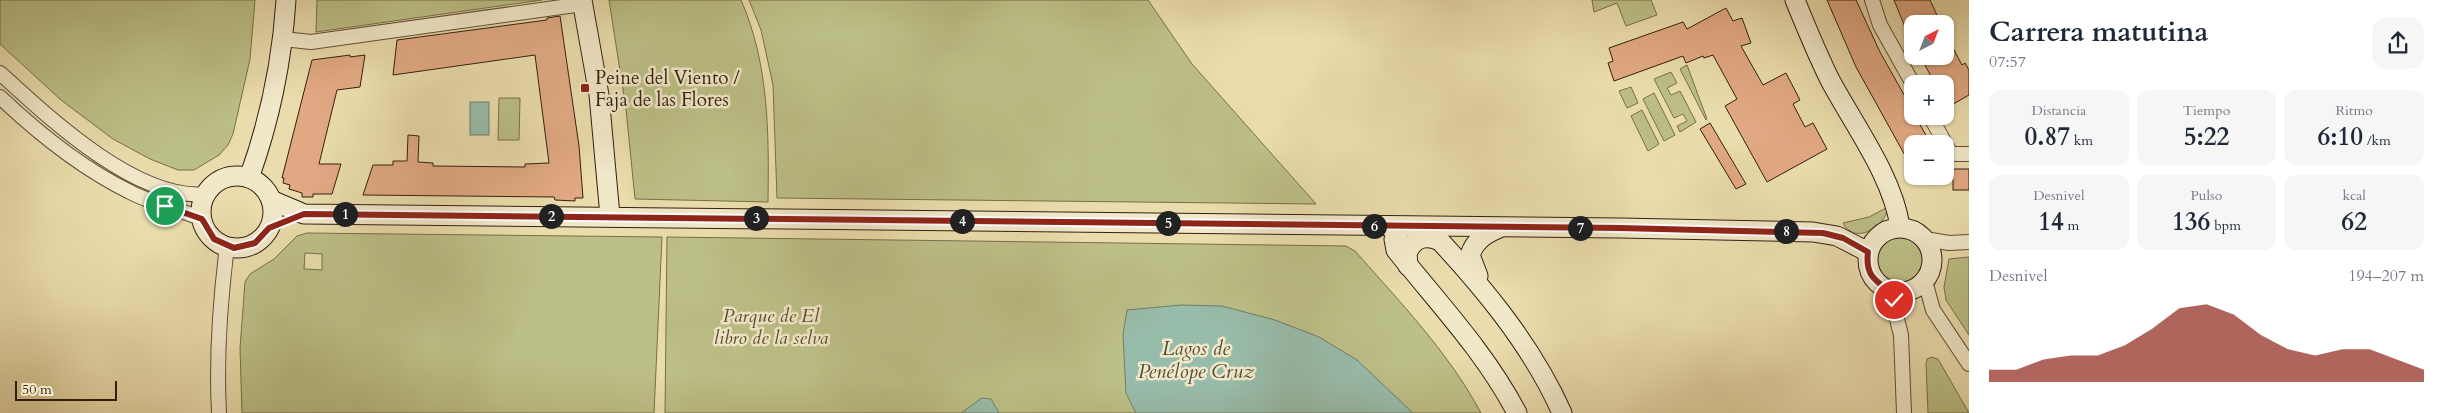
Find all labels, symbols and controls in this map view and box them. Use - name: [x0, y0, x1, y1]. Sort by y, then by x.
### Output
- text: Carrera matutina: [1989, 13, 2208, 51]
- north arrow: [1904, 15, 1954, 65]
- map controls: [1904, 15, 1954, 185]
- button: share: [2372, 17, 2424, 69]
- text: 07:57: [1989, 51, 2026, 73]
- place label: Peine del Viento / Faja de las Flores: [595, 65, 741, 113]
- button: +: [1904, 75, 1954, 125]
- marker: Peine del Viento / Faja de las Flores: [579, 82, 591, 94]
- text: Distancia: [2031, 101, 2086, 120]
- text: Tiempo: [2183, 101, 2230, 120]
- text: Ritmo: [2335, 101, 2373, 120]
- text: 0.87: [2024, 120, 2070, 154]
- text: 5:22: [2184, 120, 2229, 154]
- text: 6:10: [2318, 120, 2363, 154]
- text: km: [2070, 131, 2093, 150]
- text: /km: [2363, 131, 2391, 150]
- button: −: [1904, 135, 1954, 185]
- pin: [144, 185, 186, 227]
- text: Desnivel: [2033, 186, 2084, 205]
- text: Pulso: [2191, 186, 2222, 205]
- text: kcal: [2342, 186, 2366, 205]
- icon: arrive: [151, 192, 179, 220]
- pin: 1: [332, 202, 358, 226]
- pin: 2: [538, 204, 564, 228]
- text: 1: [342, 205, 349, 224]
- text: 14: [2038, 205, 2064, 239]
- text: 136: [2172, 205, 2210, 239]
- text: 62: [2341, 205, 2367, 239]
- pin: 3: [744, 206, 768, 230]
- text: 2: [548, 207, 555, 226]
- pin: 4: [950, 208, 974, 234]
- text: 3: [753, 209, 760, 228]
- pin: 5: [1156, 210, 1180, 236]
- text: 4: [959, 212, 966, 231]
- text: 5: [1165, 214, 1172, 233]
- pin: 6: [1362, 214, 1386, 238]
- pin: 7: [1568, 216, 1592, 240]
- text: m: [2064, 216, 2079, 235]
- text: bpm: [2210, 216, 2241, 235]
- text: 6: [1371, 217, 1378, 236]
- pin: 8: [1774, 218, 1798, 244]
- text: 7: [1577, 219, 1584, 238]
- text: 8: [1783, 222, 1790, 241]
- text: Desnivel: [1989, 265, 2048, 287]
- text: 194–207 m: [2348, 265, 2424, 287]
- pin: [1873, 279, 1915, 321]
- icon: check: [1880, 286, 1908, 314]
- park label: Parque de El libro de la selva: [714, 303, 829, 351]
- water label: Lagos de Penélope Cruz: [1138, 335, 1255, 385]
- scale bar: [15, 378, 118, 401]
- text: 50 m: [22, 380, 52, 399]

